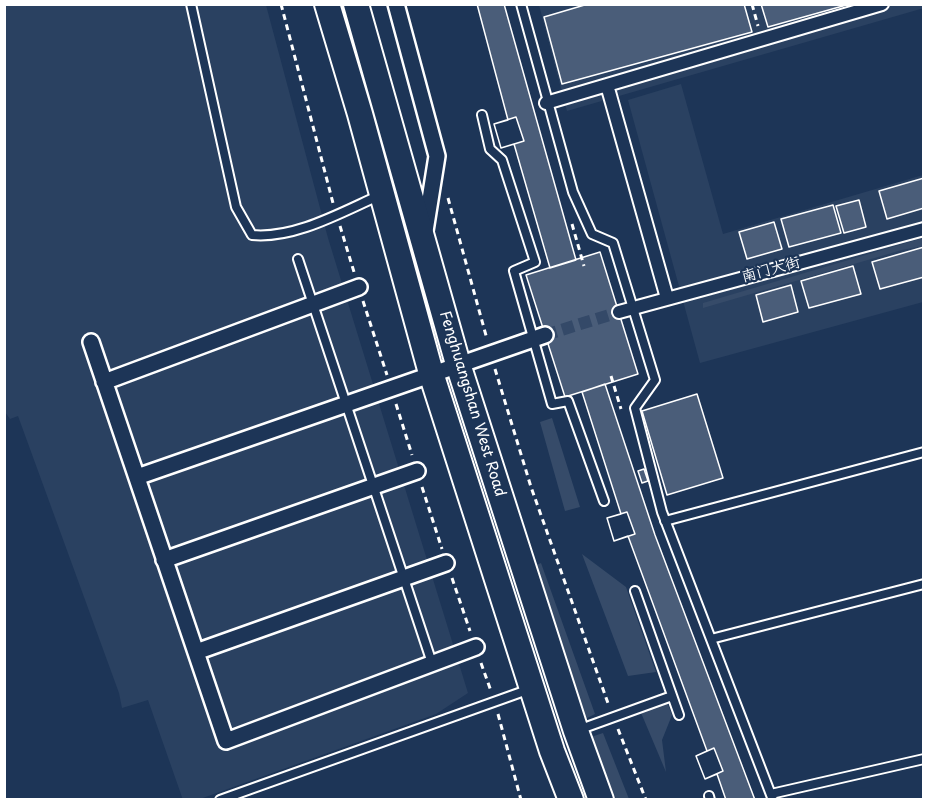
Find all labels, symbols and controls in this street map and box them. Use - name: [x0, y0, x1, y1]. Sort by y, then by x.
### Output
- street label: 南门大街: [740, 254, 802, 286]
- street label: Fenghuangshan West Road: [435, 309, 509, 499]

